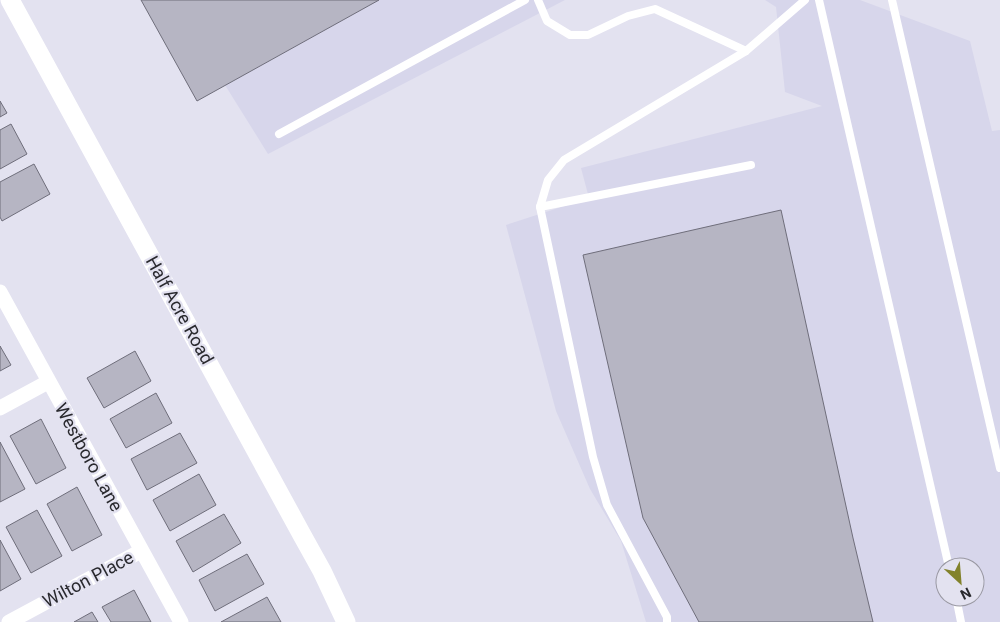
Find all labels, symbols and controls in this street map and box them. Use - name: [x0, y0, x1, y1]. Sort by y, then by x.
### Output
- street label: Half Acre Road: [142, 252, 218, 368]
- street label: Westboro Lane: [51, 399, 127, 515]
- street label: Wilton Place: [39, 546, 137, 612]
- north arrow: [935, 557, 985, 607]
- text: N: [958, 584, 974, 603]

